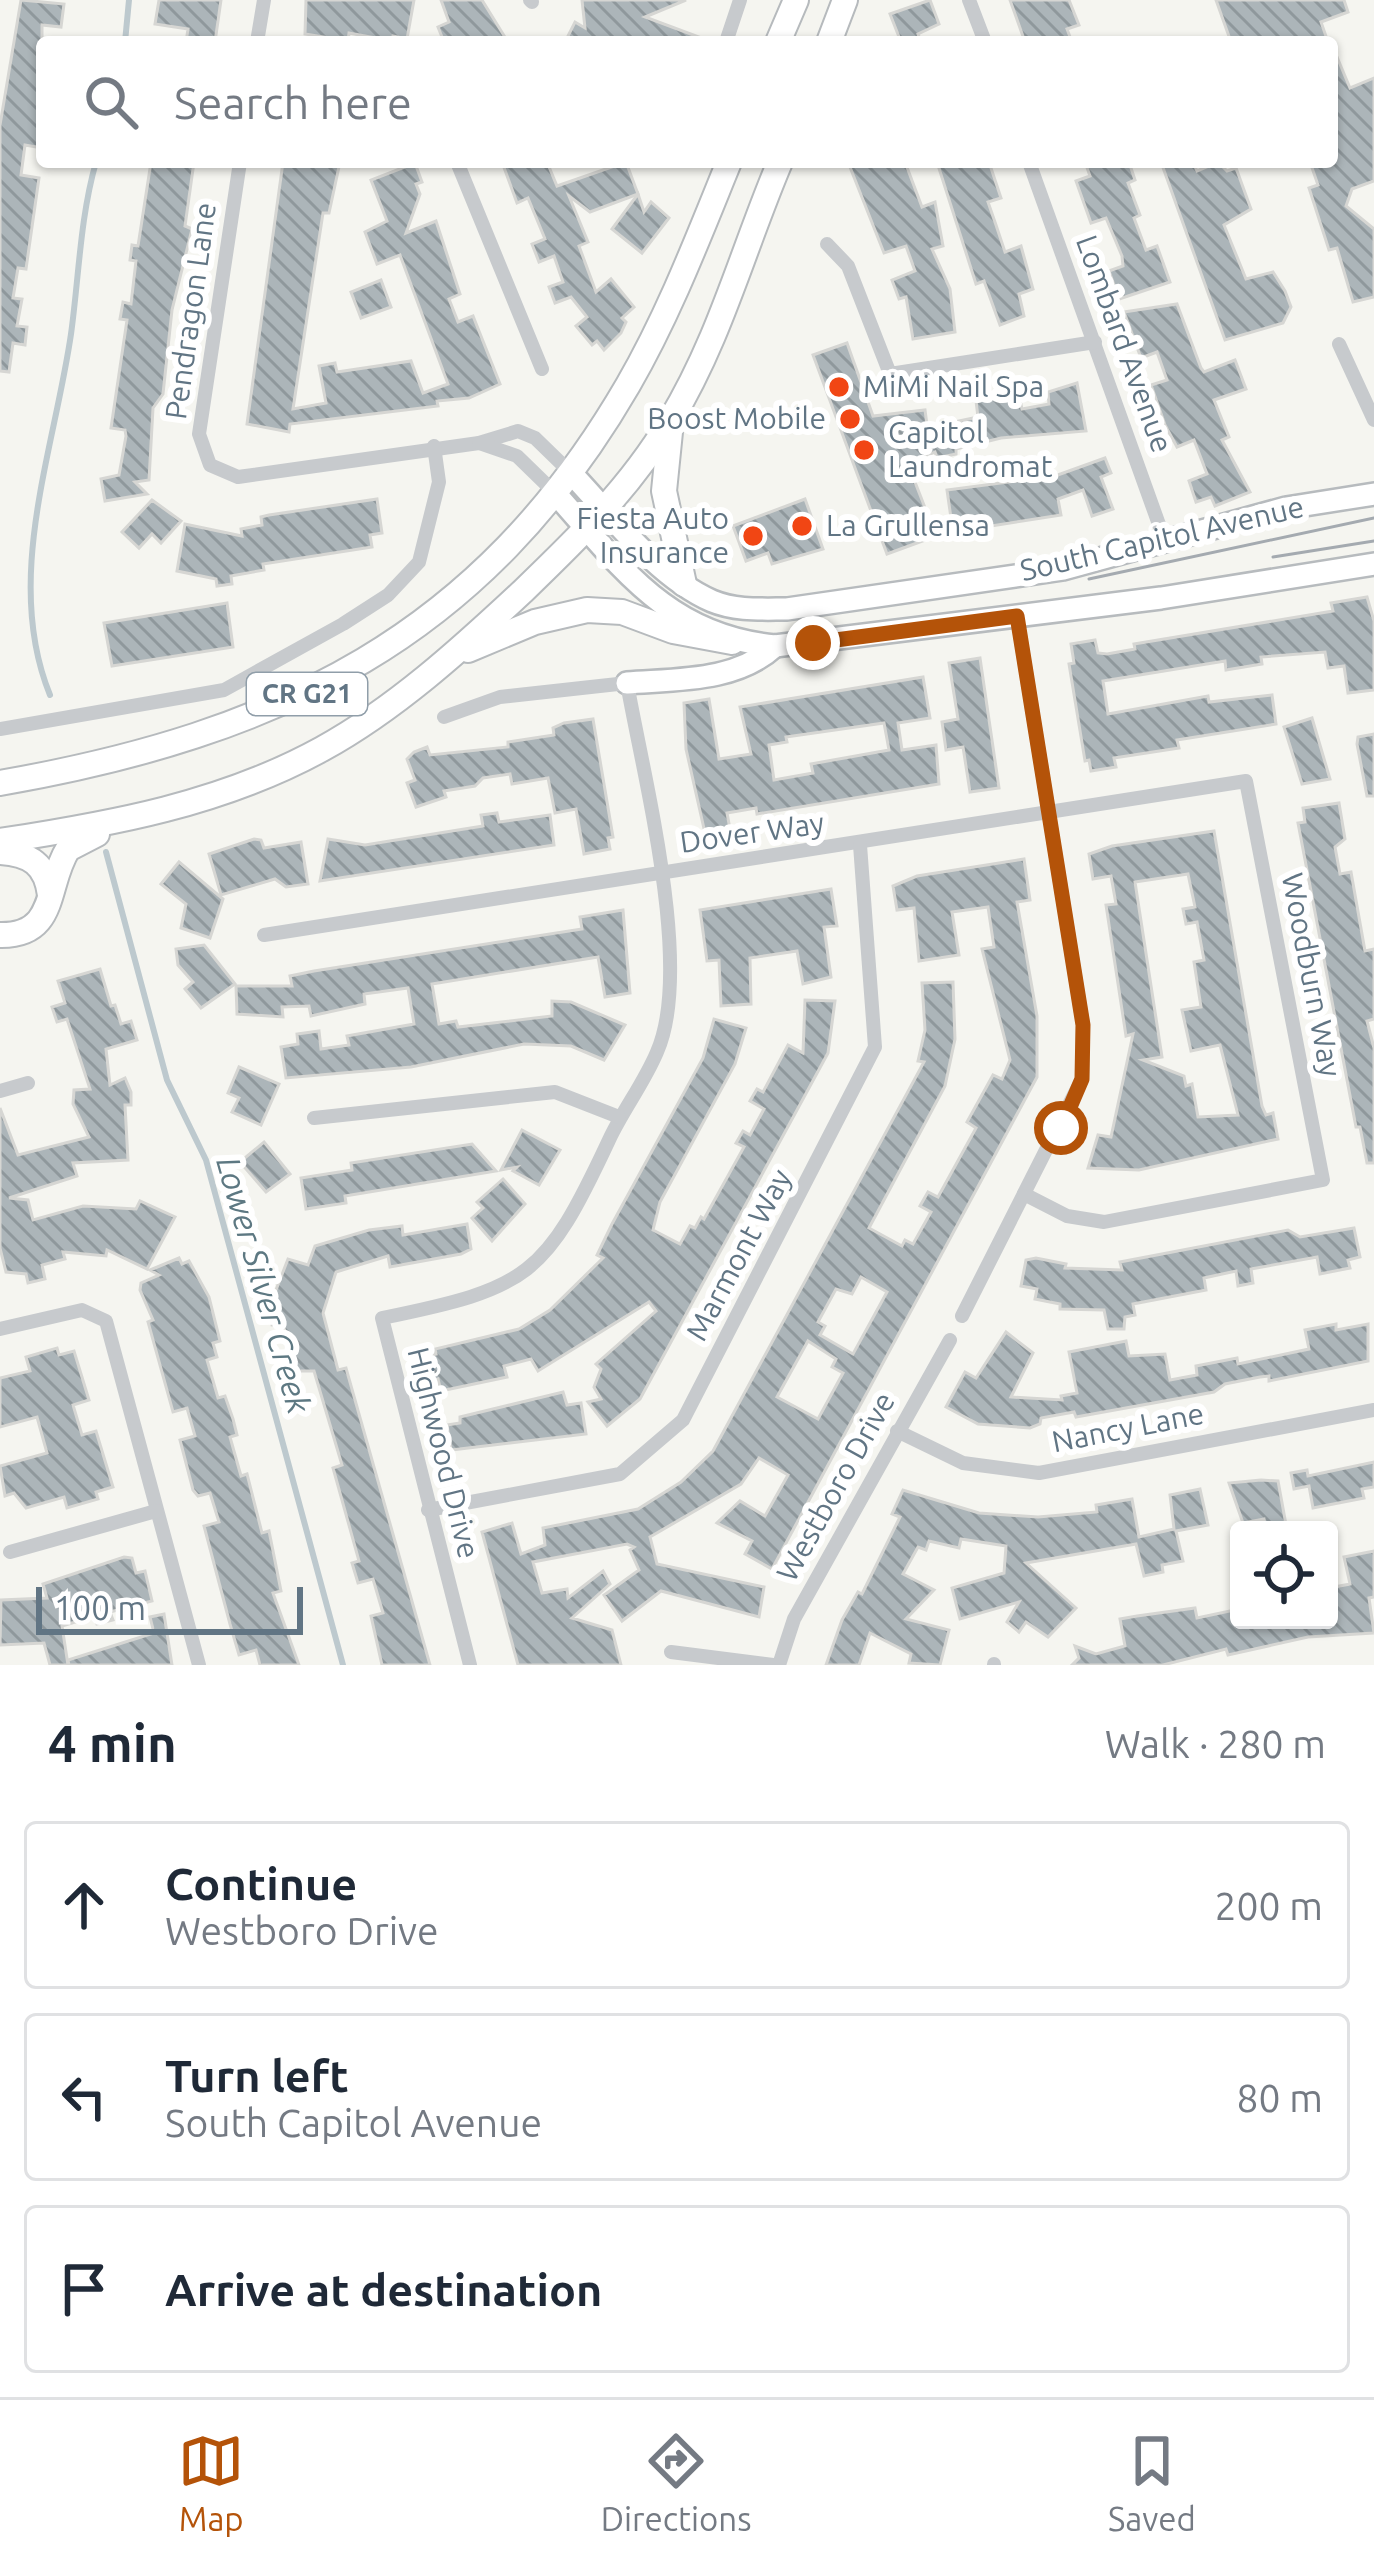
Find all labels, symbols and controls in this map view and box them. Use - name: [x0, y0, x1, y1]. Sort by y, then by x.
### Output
- search box: [36, 36, 1338, 168]
- icon: search: [78, 69, 144, 135]
- text: Search here: [174, 77, 412, 128]
- street label: Pendragon Lane: [158, 200, 222, 421]
- street label: Lombard Avenue: [1070, 230, 1180, 457]
- place label: MiMi Nail Spa: [863, 369, 1044, 403]
- marker: MiMi Nail Spa: [826, 374, 852, 400]
- place label: Boost Mobile: [647, 401, 826, 435]
- marker: Boost Mobile: [837, 406, 863, 432]
- place label: Capitol Laundromat: [888, 415, 1053, 483]
- marker: Capitol Laundromat: [851, 437, 877, 463]
- street label: South Capitol Avenue: [1017, 489, 1307, 587]
- place label: Fiesta Auto Insurance: [576, 501, 729, 569]
- place label: La Grullensa: [826, 508, 990, 542]
- marker: La Grullensa: [789, 513, 815, 539]
- marker: Fiesta Auto Insurance: [740, 523, 766, 549]
- route end: [786, 616, 840, 670]
- road number: CR G21: [247, 673, 367, 715]
- street label: Dover Way: [678, 805, 826, 859]
- street label: Woodburn Way: [1276, 870, 1348, 1080]
- route start: [1034, 1101, 1088, 1155]
- water label: Lower Silver Creek: [210, 1152, 319, 1417]
- street label: Marmont Way: [679, 1163, 798, 1346]
- street label: Highwood Drive: [401, 1344, 487, 1562]
- street label: Westboro Drive: [769, 1386, 901, 1587]
- street label: Nancy Lane: [1049, 1396, 1207, 1458]
- map controls: [1230, 1521, 1338, 1629]
- button: locate: [1230, 1521, 1338, 1629]
- scale bar: [36, 1581, 303, 1634]
- text: 100 m: [54, 1589, 146, 1626]
- text: 4 min: [48, 1714, 177, 1772]
- text: Walk · 280 m: [1105, 1722, 1326, 1765]
- text: Continue: [165, 1858, 357, 1909]
- icon: ahead: [51, 1872, 117, 1938]
- text: 200 m: [1214, 1884, 1323, 1927]
- text: Westboro Drive: [165, 1909, 439, 1952]
- text: Turn left: [165, 2050, 349, 2101]
- icon: left: [51, 2064, 117, 2130]
- text: 80 m: [1236, 2076, 1323, 2119]
- text: South Capitol Avenue: [165, 2101, 542, 2144]
- icon: arrive: [51, 2256, 117, 2322]
- text: Arrive at destination: [165, 2264, 602, 2315]
- tab: Map: [178, 2428, 244, 2537]
- tab: Directions: [601, 2428, 751, 2537]
- tab: Saved: [1108, 2428, 1196, 2537]

